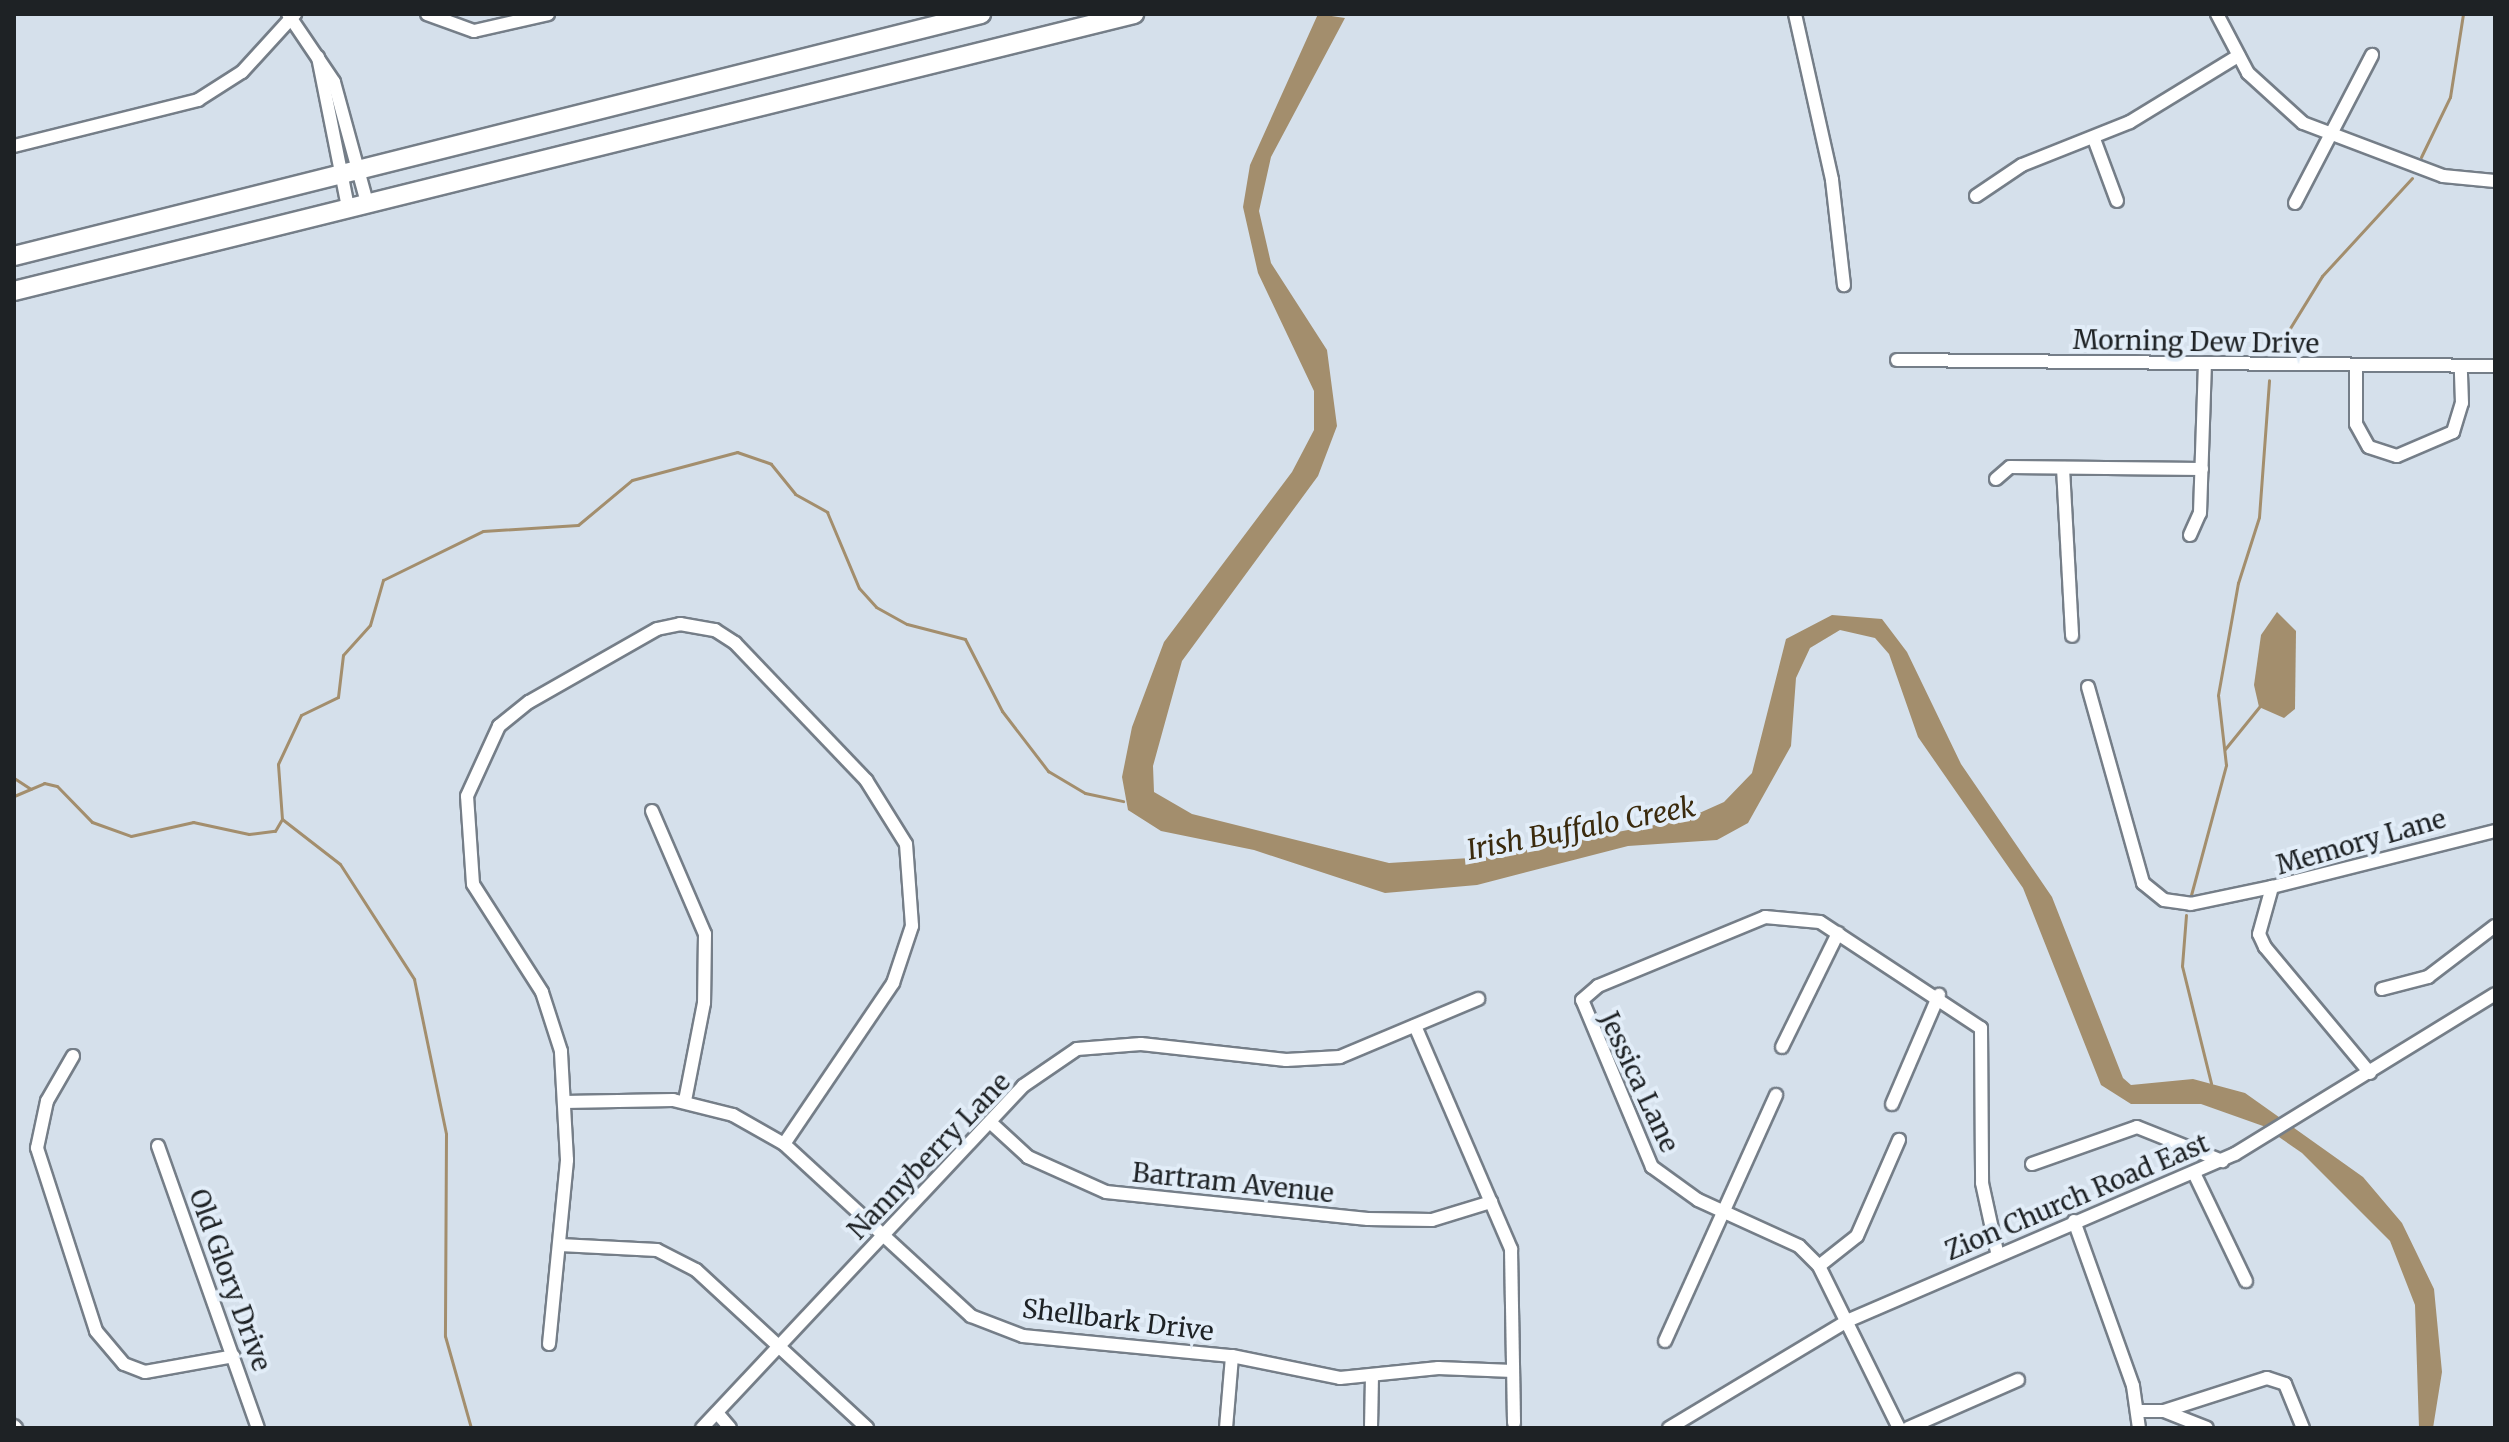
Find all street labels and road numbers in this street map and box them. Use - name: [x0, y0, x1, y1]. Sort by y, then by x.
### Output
- street label: Morning Dew Drive: [2073, 324, 2319, 360]
- street label: Memory Lane: [2273, 803, 2449, 881]
- street label: Jessica Lane: [1593, 1007, 1685, 1157]
- street label: Nannyberry Lane: [842, 1066, 1016, 1246]
- street label: Zion Church Road East: [1940, 1127, 2214, 1267]
- street label: Bartram Avenue: [1131, 1157, 1335, 1209]
- street label: Old Glory Drive: [183, 1185, 277, 1375]
- street label: Shellbark Drive: [1020, 1293, 1216, 1347]

